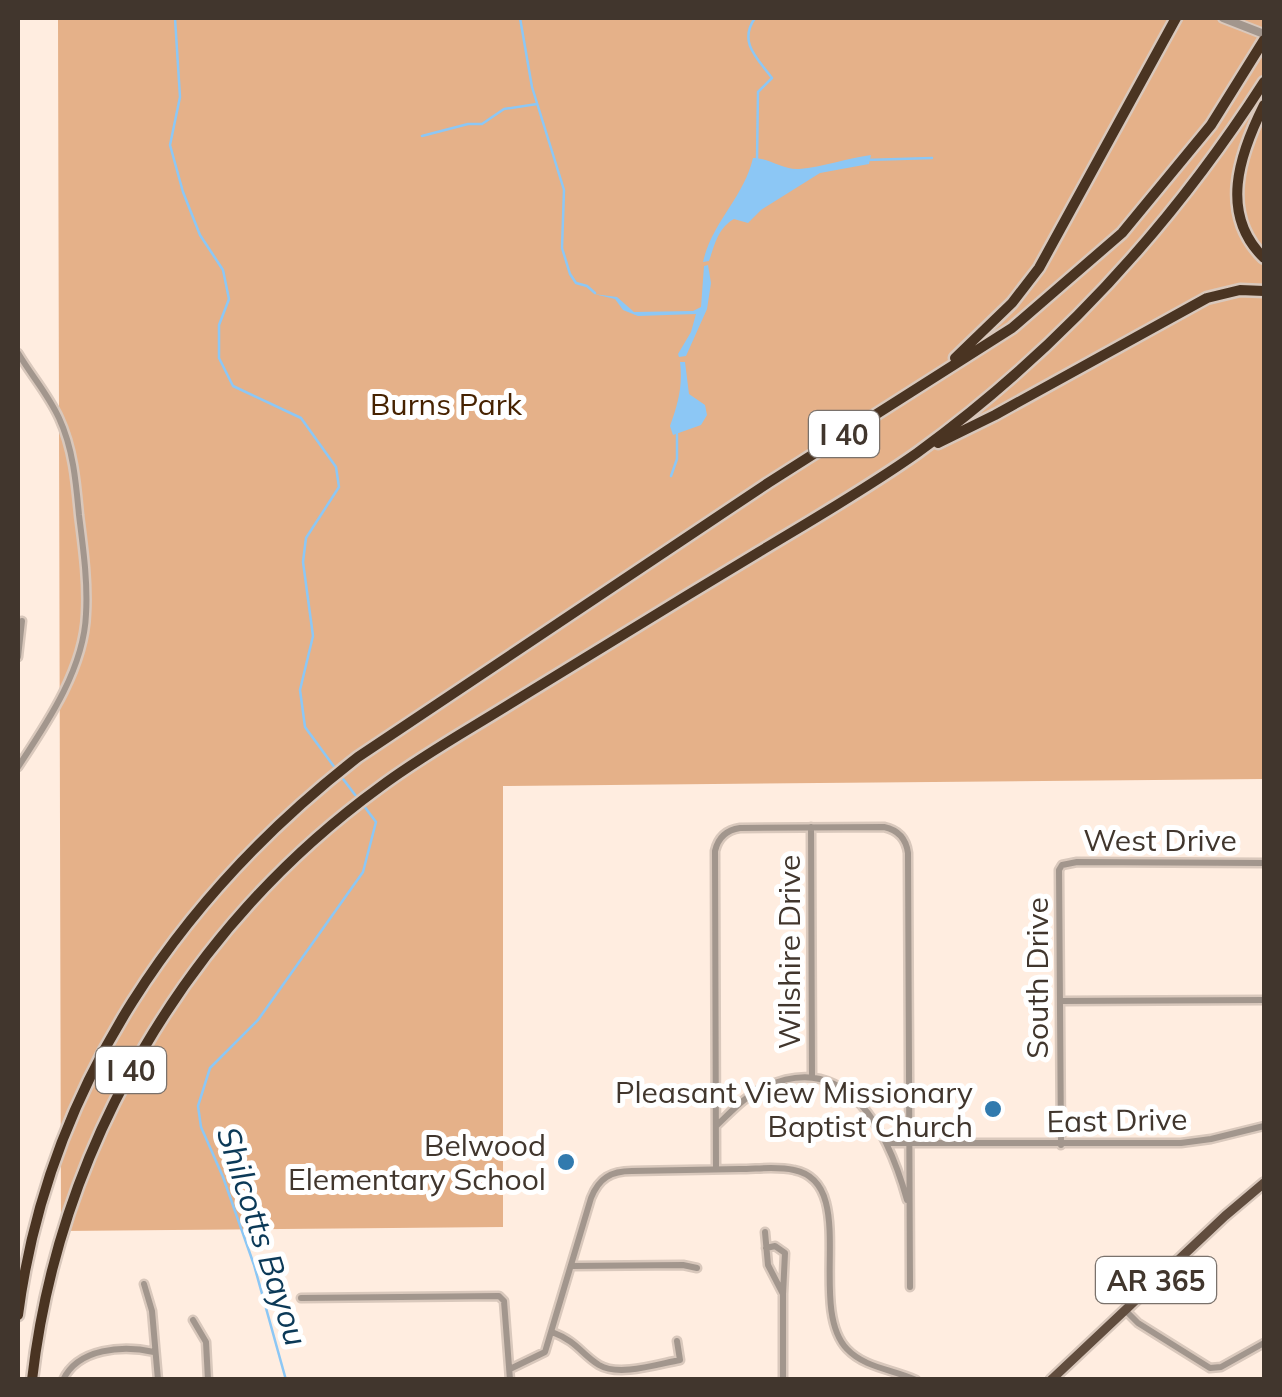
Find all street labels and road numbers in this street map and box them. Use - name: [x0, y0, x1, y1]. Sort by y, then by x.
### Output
- road number: I 40: [809, 411, 879, 457]
- street label: West Drive: [1083, 821, 1237, 859]
- street label: Wilshire Drive: [770, 855, 808, 1049]
- street label: South Drive: [1018, 897, 1056, 1059]
- road number: I 40: [96, 1047, 166, 1093]
- street label: East Drive: [1046, 1100, 1188, 1140]
- road number: AR 365: [1096, 1257, 1216, 1303]

